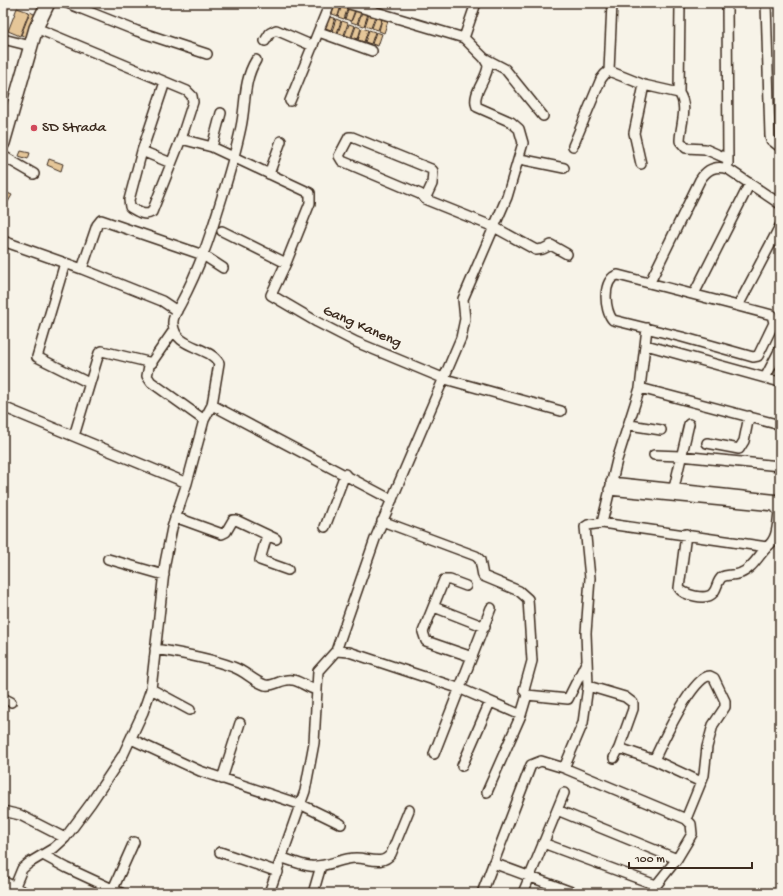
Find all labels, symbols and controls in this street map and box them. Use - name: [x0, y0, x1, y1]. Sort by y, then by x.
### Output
- place label: SD Strada: [42, 119, 107, 137]
- marker: SD Strada: [29, 123, 39, 133]
- street label: Gang Kaneng: [320, 302, 404, 352]
- scale bar: [629, 844, 752, 870]
- text: 100 m: [634, 853, 665, 867]

